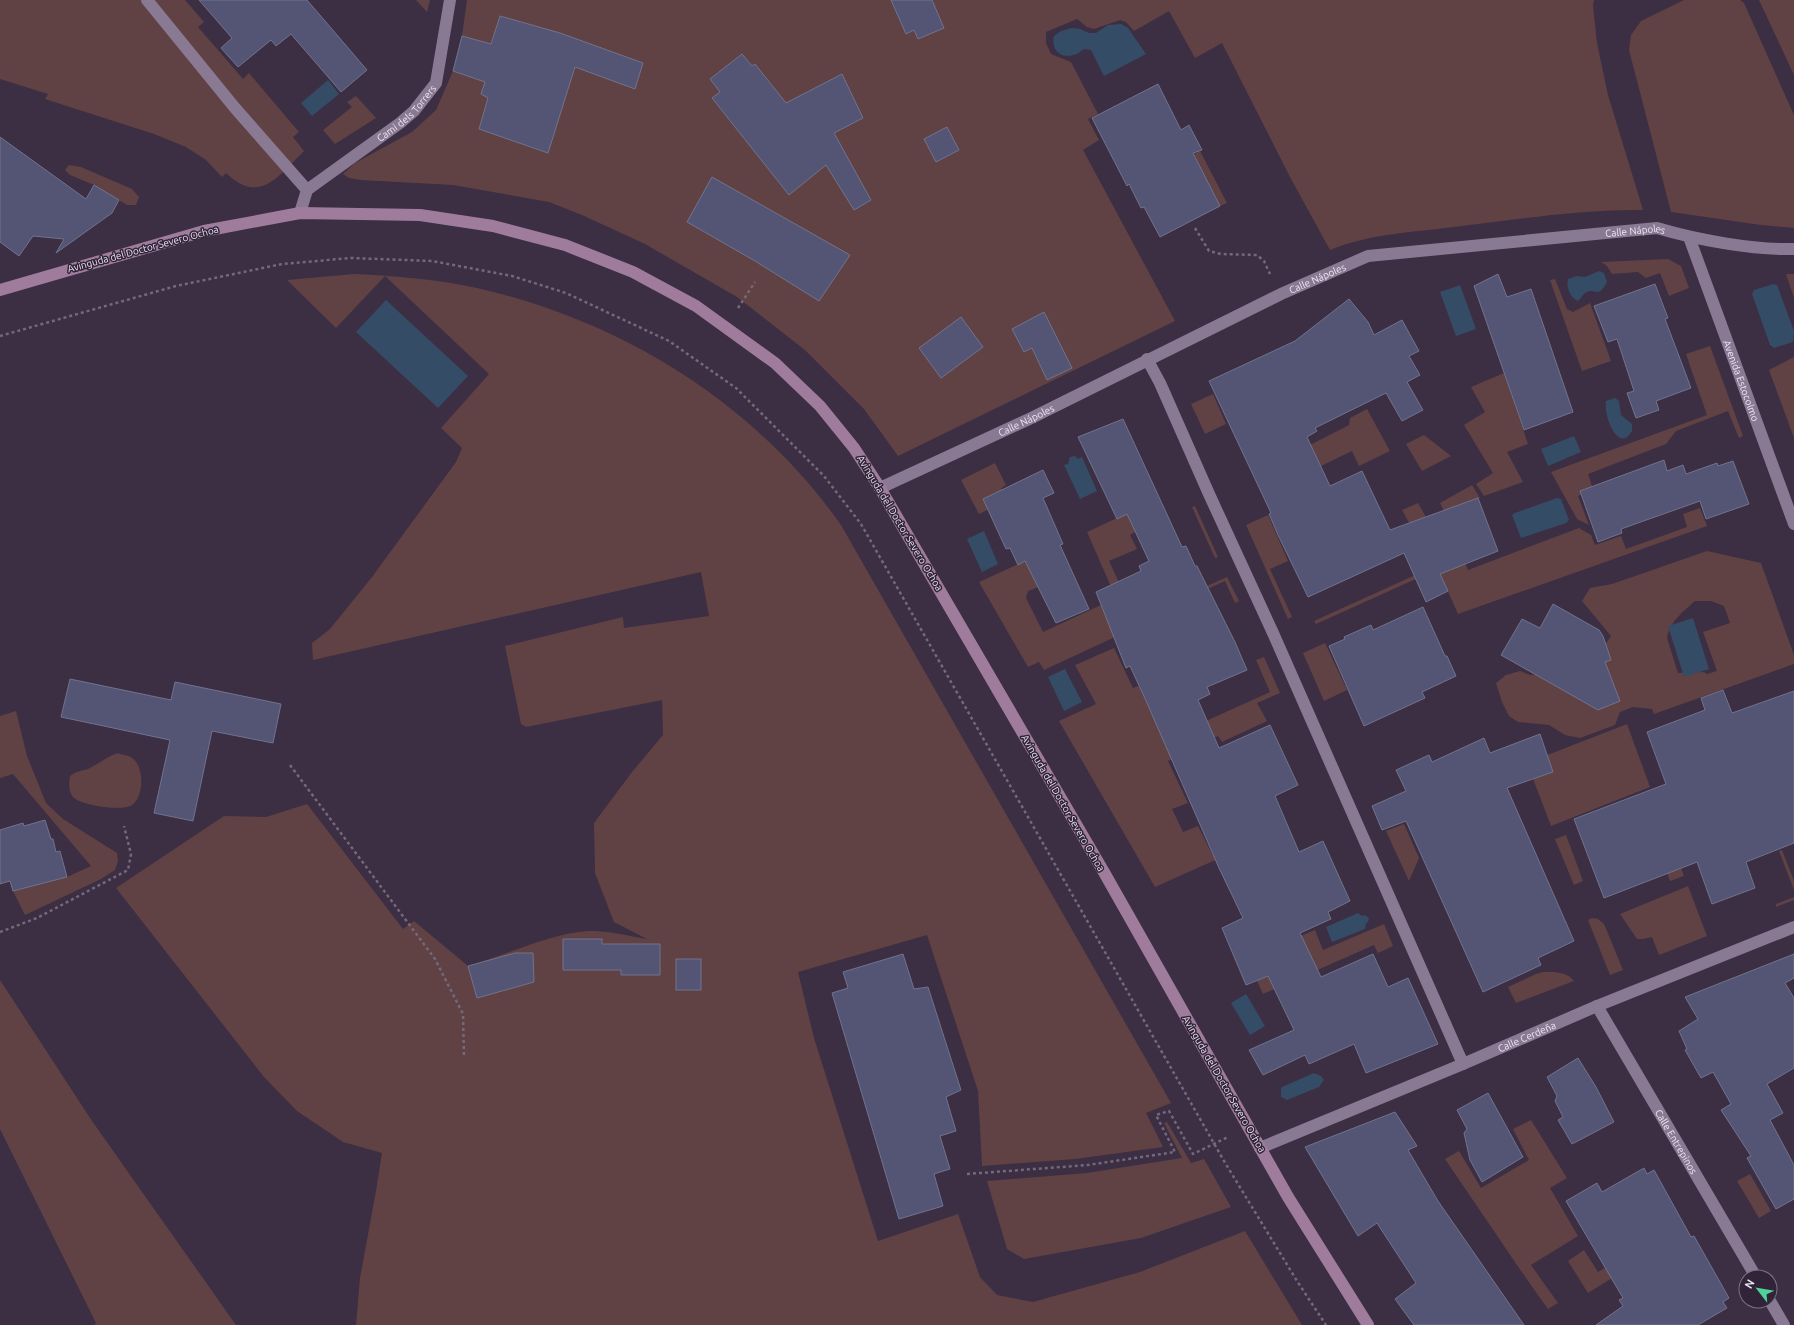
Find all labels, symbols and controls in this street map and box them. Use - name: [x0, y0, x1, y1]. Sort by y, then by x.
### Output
- street label: Cami dels Torrers: [375, 83, 438, 143]
- street label: Calle Nápoles: [1604, 222, 1667, 239]
- street label: Avinguda del Doctor Severo Ochoa: [66, 224, 220, 274]
- street label: Calle Nápoles: [1287, 261, 1347, 295]
- street label: Avenida Estocolmo: [1722, 339, 1761, 423]
- street label: Calle Nápoles: [996, 402, 1056, 438]
- street label: Avinguda del Doctor Severo Ochoa: [855, 453, 945, 593]
- street label: Avinguda del Doctor Severo Ochoa: [1019, 733, 1107, 873]
- street label: Avinguda del Doctor Severo Ochoa: [1180, 1014, 1268, 1154]
- street label: Calle Cerdeña: [1496, 1019, 1557, 1054]
- street label: Calle Entrepinos: [1653, 1107, 1700, 1176]
- north arrow: [1738, 1269, 1778, 1309]
- text: N: [1742, 1277, 1757, 1290]

